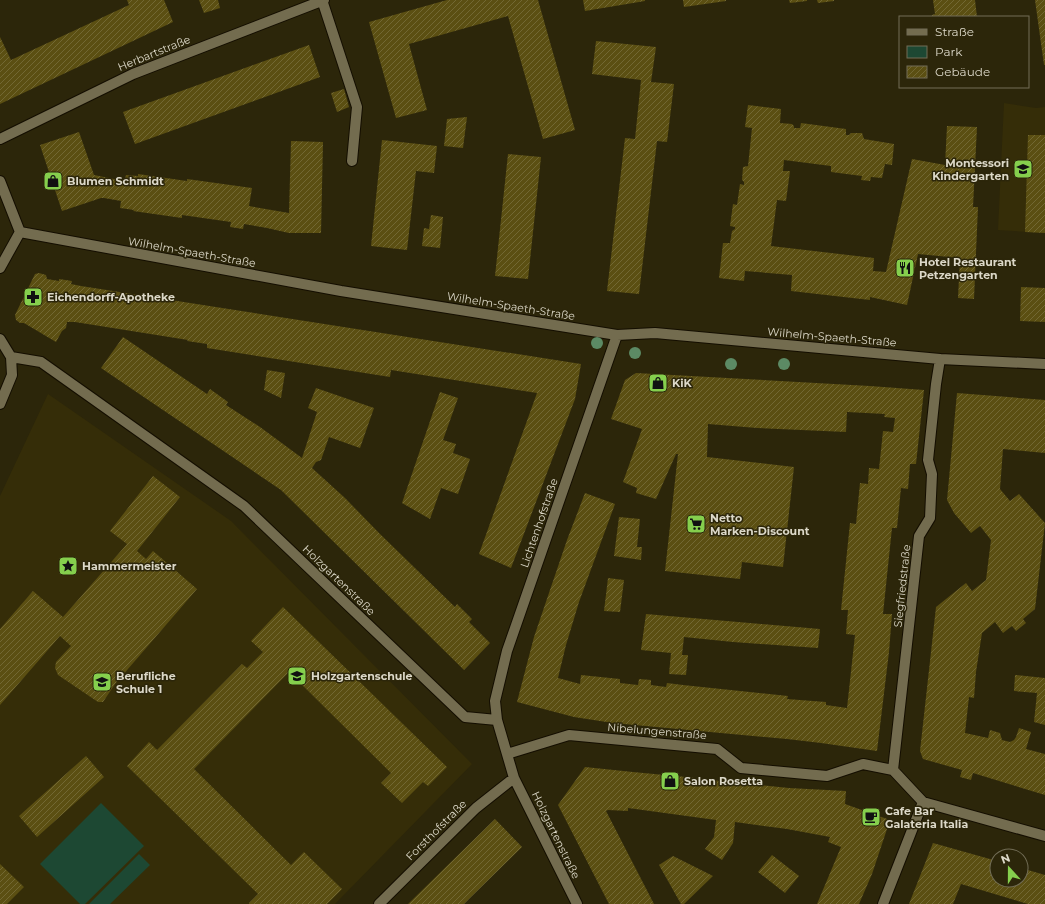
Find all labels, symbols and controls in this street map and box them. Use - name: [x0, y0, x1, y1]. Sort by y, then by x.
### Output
- legend: [899, 16, 1029, 88]
- text: Straße: [935, 24, 974, 39]
- street label: Herbartstraße: [116, 32, 193, 74]
- text: Park: [935, 44, 963, 59]
- text: Gebäude: [935, 64, 990, 79]
- place label: Montessori Kindergarten: [932, 156, 1009, 183]
- school or university icon: Montessori Kindergarten: [1012, 158, 1034, 180]
- shop icon: Blumen Schmidt: [42, 170, 64, 192]
- place label: Blumen Schmidt: [67, 174, 164, 188]
- street label: Wilhelm-Spaeth-Straße: [127, 234, 257, 270]
- place label: Hotel Restaurant Petzengarten: [919, 255, 1017, 282]
- restaurant icon: Hotel Restaurant Petzengarten: [894, 257, 916, 279]
- pharmacy icon: Eichendorff-Apotheke: [22, 286, 44, 308]
- street label: Wilhelm-Spaeth-Straße: [446, 289, 576, 323]
- place label: Eichendorff-Apotheke: [47, 290, 175, 304]
- street label: Wilhelm-Spaeth-Straße: [767, 324, 897, 350]
- shop icon: KiK: [647, 372, 669, 394]
- place label: KiK: [672, 376, 692, 390]
- street label: Lichtenhofstraße: [517, 476, 561, 570]
- place label: Netto Marken-Discount: [710, 511, 810, 538]
- supermarket icon: Netto Marken-Discount: [685, 513, 707, 535]
- street label: Holzgartenstraße: [300, 542, 378, 618]
- street label: Siegfriedstraße: [891, 544, 913, 628]
- place icon: Hammermeister: [57, 555, 79, 577]
- place label: Hammermeister: [82, 559, 177, 573]
- school or university icon: Holzgartenschule: [286, 665, 308, 687]
- place label: Berufliche Schule 1: [116, 669, 176, 696]
- place label: Holzgartenschule: [311, 669, 413, 683]
- school or university icon: Berufliche Schule 1: [91, 671, 113, 693]
- street label: Nibelungenstraße: [607, 720, 708, 742]
- shop icon: Salon Rosetta: [659, 770, 681, 792]
- place label: Salon Rosetta: [684, 774, 763, 788]
- street label: Holzgartenstraße: [529, 789, 583, 881]
- street label: Forsthofstraße: [403, 796, 470, 863]
- place label: Cafe Bar Galateria Italia: [885, 804, 968, 831]
- cafe icon: Cafe Bar Galateria Italia: [860, 806, 882, 828]
- north arrow: [989, 848, 1029, 888]
- text: N: [999, 851, 1012, 867]

